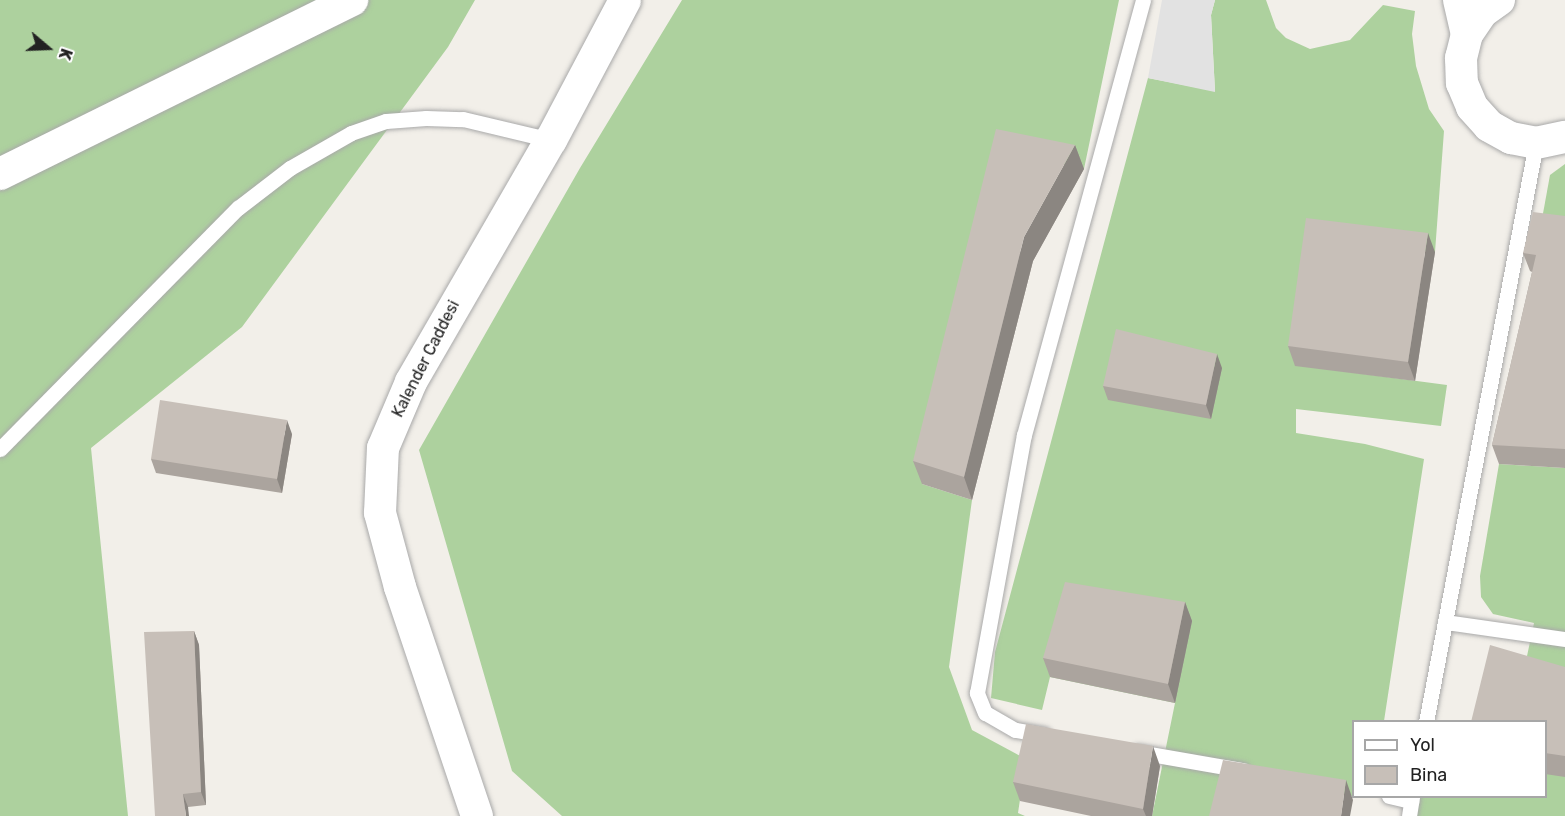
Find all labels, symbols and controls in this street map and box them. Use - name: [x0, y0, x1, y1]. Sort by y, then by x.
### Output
- north arrow: [18, 18, 78, 78]
- text: K: [55, 46, 76, 62]
- street label: Kalender Caddesi: [388, 297, 464, 421]
- legend: [1352, 720, 1547, 798]
- text: Yol: [1410, 734, 1435, 756]
- text: Bina: [1410, 764, 1447, 786]

